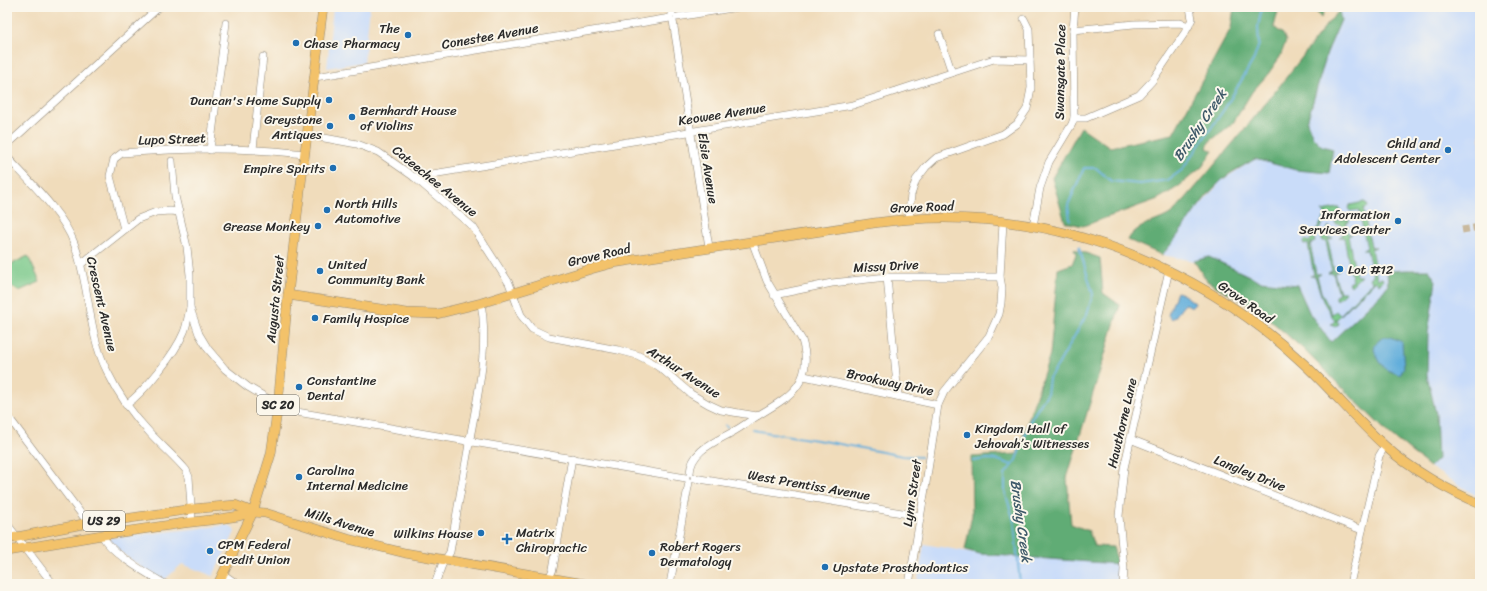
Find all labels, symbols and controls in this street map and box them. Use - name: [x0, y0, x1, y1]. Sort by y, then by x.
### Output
- street label: Conestee Avenue: [440, 16, 540, 56]
- place label: The Pharmacy: [344, 17, 400, 55]
- street label: Swansgate Place: [1048, 24, 1072, 120]
- marker: The Pharmacy: [403, 30, 413, 40]
- place label: Chase: [304, 32, 338, 55]
- marker: Chase: [291, 38, 301, 48]
- water label: Brushy Creek: [1166, 82, 1234, 166]
- place label: Duncan's Home Supply: [190, 89, 321, 112]
- marker: Duncan's Home Supply: [324, 95, 334, 105]
- street label: Keowee Avenue: [677, 96, 768, 132]
- place label: Bernhardt House of Violins: [360, 99, 457, 137]
- place label: Greystone Antiques: [264, 108, 323, 146]
- marker: Bernhardt House of Violins: [347, 112, 357, 122]
- marker: Greystone Antiques: [325, 121, 335, 131]
- street label: Lupo Street: [138, 126, 207, 152]
- street label: Elsie Avenue: [691, 131, 725, 206]
- place label: Child and Adolescent Center: [1333, 132, 1441, 170]
- street label: Cateechee Avenue: [387, 139, 483, 223]
- marker: Child and Adolescent Center: [1443, 145, 1453, 155]
- place label: Empire Spirits: [243, 157, 326, 180]
- marker: Empire Spirits: [328, 163, 338, 173]
- place label: North Hills Automotive: [334, 192, 401, 230]
- street label: Grove Road: [890, 194, 955, 220]
- place label: Information Services Center: [1299, 203, 1391, 241]
- marker: North Hills Automotive: [322, 205, 332, 215]
- place label: Grease Monkey: [223, 215, 310, 238]
- marker: Information Services Center: [1393, 216, 1403, 226]
- marker: Grease Monkey: [313, 221, 323, 231]
- street label: Grove Road: [565, 236, 634, 273]
- street label: Augusta Street: [259, 253, 291, 345]
- place label: United Community Bank: [328, 253, 425, 291]
- street label: Missy Drive: [853, 253, 920, 279]
- street label: Crescent Avenue: [80, 254, 124, 354]
- place label: Lot #12: [1348, 258, 1394, 281]
- marker: Lot #12: [1335, 264, 1345, 274]
- marker: United Community Bank: [315, 266, 325, 276]
- street label: Grove Road: [1213, 274, 1280, 330]
- place label: Family Hospice: [323, 307, 409, 330]
- marker: Family Hospice: [310, 313, 320, 323]
- street label: Arthur Avenue: [642, 339, 726, 405]
- street label: Brookway Drive: [844, 362, 936, 403]
- place label: Constantine Dental: [307, 369, 377, 407]
- street label: Hawthorne Lane: [1100, 375, 1144, 470]
- marker: Constantine Dental: [294, 382, 304, 392]
- road number: SC 20: [257, 395, 299, 415]
- place label: Kingdom Hall of Jehovah’s Witnesses: [974, 417, 1090, 455]
- marker: Kingdom Hall of Jehovah’s Witnesses: [962, 430, 972, 440]
- street label: Langley Drive: [1210, 448, 1290, 498]
- street label: Lynn Street: [896, 457, 928, 528]
- place label: Carolina Internal Medicine: [306, 459, 408, 497]
- street label: West Prentiss Avenue: [746, 463, 872, 507]
- marker: Carolina Internal Medicine: [294, 472, 304, 482]
- water label: Brushy Creek: [1003, 478, 1039, 565]
- street label: Mills Avenue: [302, 501, 378, 543]
- road number: US 29: [83, 511, 125, 531]
- place label: Matrix Chiropractic: [516, 521, 587, 559]
- place label: Wilkins House: [394, 522, 473, 545]
- marker: Wilkins House: [476, 528, 486, 538]
- place label: CPM Federal Credit Union: [218, 533, 291, 571]
- marker: Matrix Chiropractic: [501, 533, 513, 545]
- place label: Robert Rogers Dermatology: [660, 535, 741, 573]
- marker: CPM Federal Credit Union: [205, 546, 215, 556]
- marker: Robert Rogers Dermatology: [647, 548, 657, 558]
- place label: Upstate Prosthodontics: [833, 556, 969, 579]
- marker: Upstate Prosthodontics: [820, 562, 830, 572]

